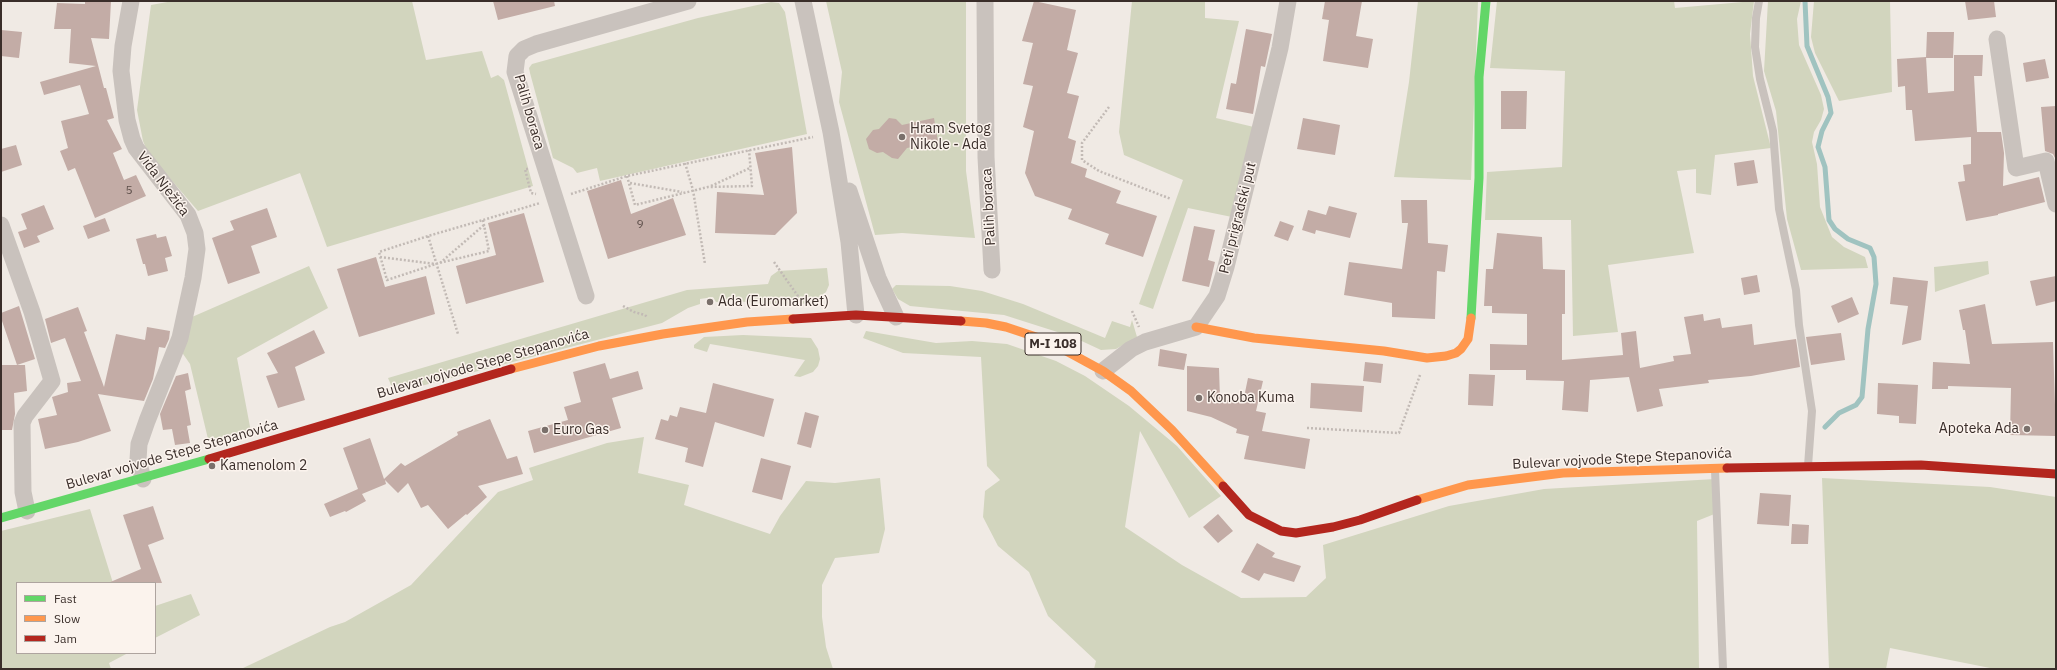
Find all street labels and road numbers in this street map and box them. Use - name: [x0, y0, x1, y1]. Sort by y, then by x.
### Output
- street label: Palih boraca: [510, 72, 548, 152]
- street label: Vida Nježića: [133, 148, 193, 220]
- street label: Peti prigradski put: [1216, 160, 1260, 276]
- street label: Palih boraca: [979, 168, 999, 246]
- street label: Bulevar vojvode Stepe Stepanovića: [375, 326, 591, 402]
- road number: M-I 108: [1025, 333, 1081, 355]
- street label: Bulevar vojvode Stepe Stepanovića: [64, 417, 280, 493]
- street label: Bulevar vojvode Stepe Stepanovića: [1512, 445, 1732, 473]

